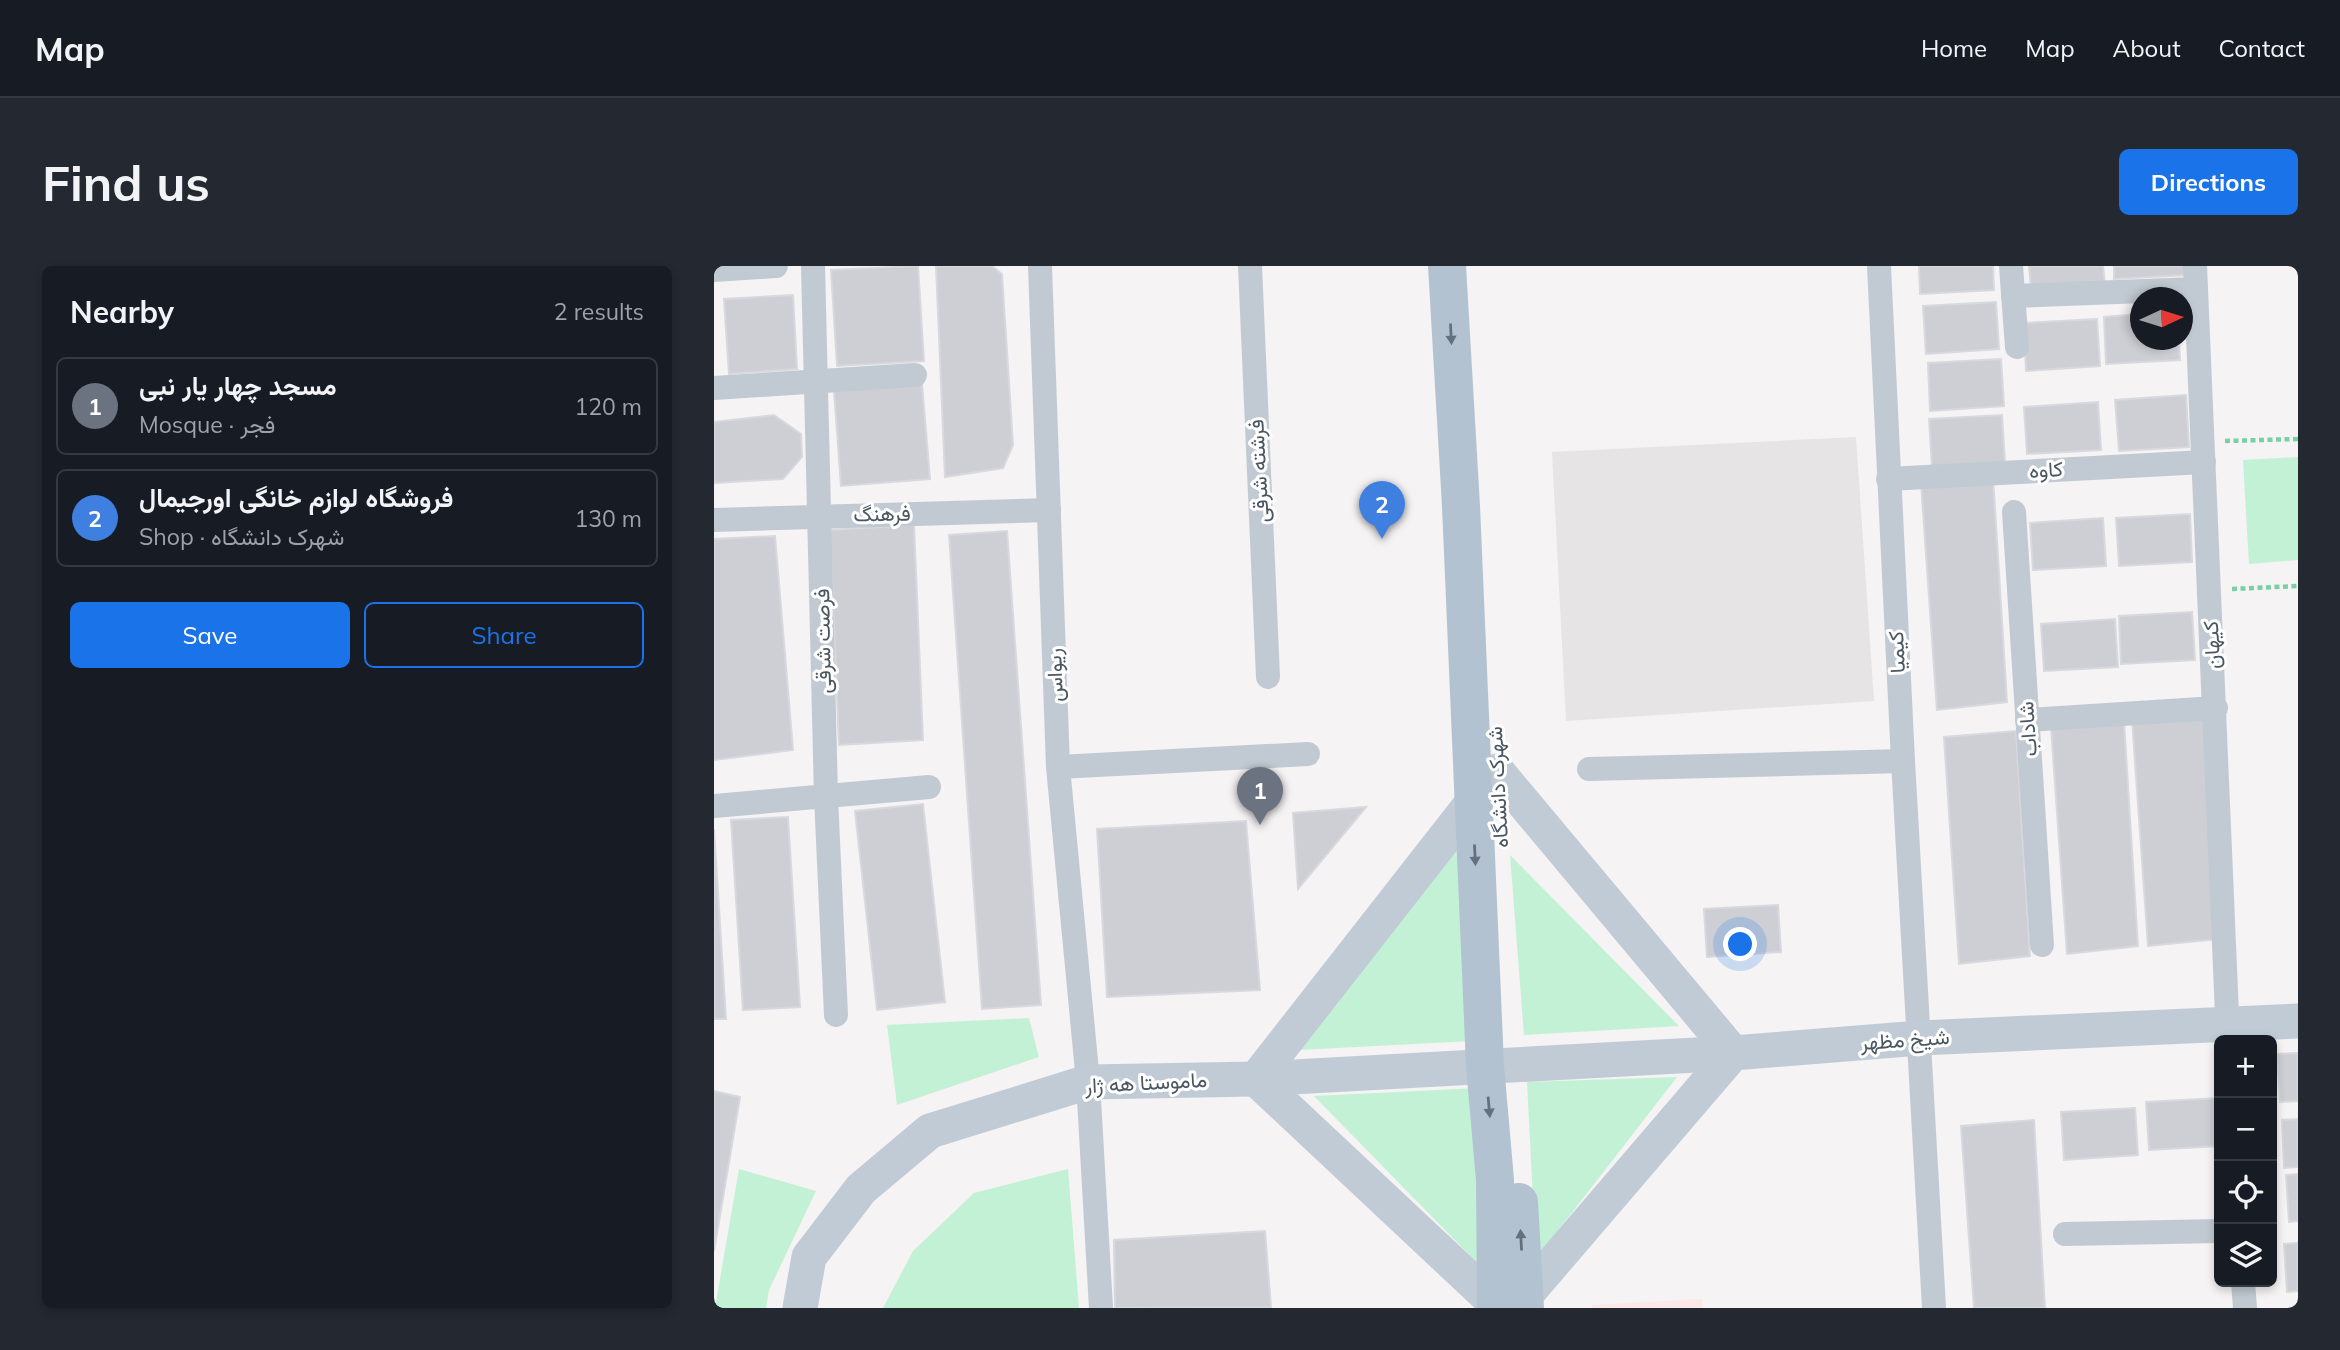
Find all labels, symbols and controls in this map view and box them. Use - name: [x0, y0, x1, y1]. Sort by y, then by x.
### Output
- text: Map: [35, 28, 105, 69]
- text: Home: [1921, 33, 1987, 63]
- text: Map: [2025, 33, 2075, 63]
- text: About: [2113, 33, 2181, 63]
- text: Contact: [2219, 33, 2305, 63]
- button: Directions: [2119, 149, 2298, 215]
- text: Find us: [42, 152, 210, 213]
- north arrow: [2130, 287, 2193, 350]
- text: Nearby: [70, 293, 174, 331]
- text: 2 results: [554, 297, 644, 326]
- one-way arrow: [1446, 323, 1457, 345]
- text: مسجد چهار یار نبی: [139, 369, 337, 402]
- text: 1: [88, 392, 102, 421]
- text: 120 m: [574, 392, 642, 421]
- text: Mosque · فجر: [139, 410, 275, 439]
- street label: فرشته شرقی: [1242, 419, 1275, 523]
- street label: کاوه: [2028, 455, 2064, 484]
- text: فروشگاه لوازم خانگی اورجیمال: [139, 481, 454, 514]
- pin: 2: [1359, 481, 1405, 539]
- street label: فرهنگ: [853, 500, 911, 527]
- text: 2: [88, 504, 102, 533]
- text: 130 m: [574, 504, 642, 533]
- text: Shop · شهرک دانشگاه: [139, 522, 344, 551]
- street label: فرصت شرقی: [808, 588, 837, 694]
- button: Save: [70, 602, 350, 668]
- button: Share: [364, 602, 644, 668]
- street label: کیهان: [2197, 620, 2226, 670]
- street label: کیمیا: [1882, 630, 1910, 674]
- street label: ریواس: [1040, 648, 1069, 702]
- street label: شاداب: [2012, 701, 2042, 758]
- street label: شهرک دانشگاه: [1481, 726, 1514, 849]
- pin: 1: [1237, 767, 1283, 825]
- one-way arrow: [1470, 844, 1481, 866]
- your location: [1723, 927, 1757, 961]
- street label: شیخ مظهر: [1859, 1023, 1950, 1057]
- map controls: [2214, 1035, 2277, 1287]
- button: +: [2214, 1035, 2277, 1098]
- street label: ماموستا هه ژار: [1083, 1066, 1208, 1099]
- one-way arrow: [1484, 1096, 1495, 1118]
- button: −: [2214, 1098, 2277, 1161]
- button: locate: [2214, 1161, 2277, 1224]
- button: layers: [2214, 1224, 2277, 1287]
- one-way arrow: [1516, 1229, 1527, 1251]

